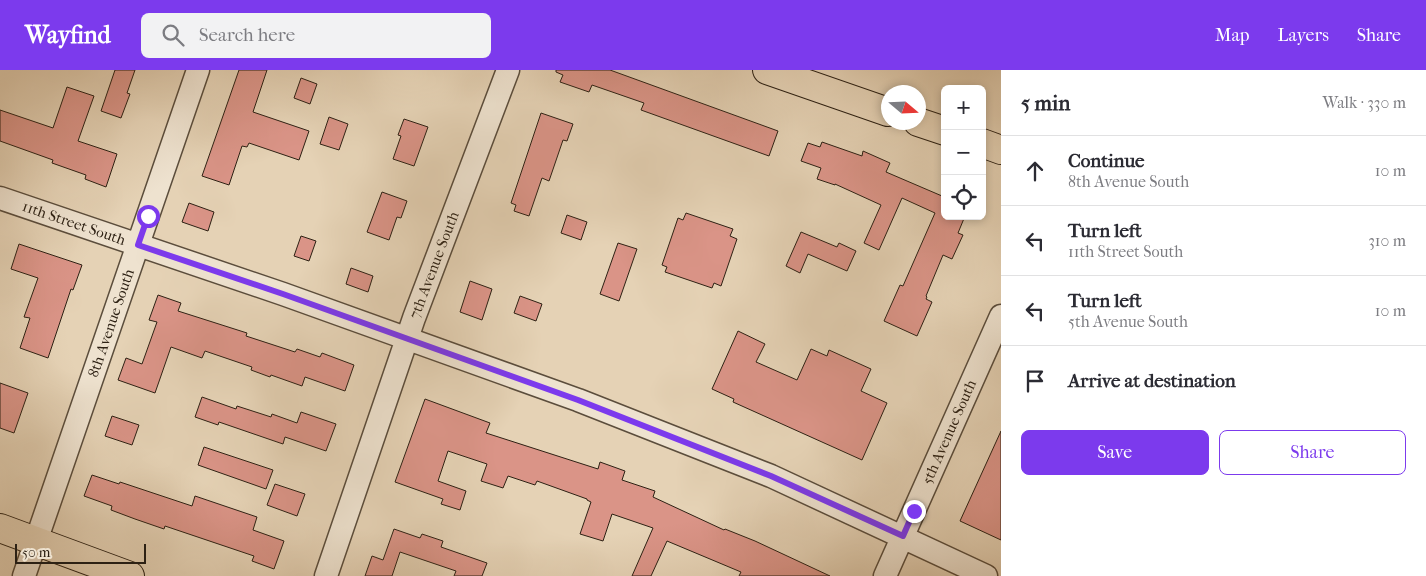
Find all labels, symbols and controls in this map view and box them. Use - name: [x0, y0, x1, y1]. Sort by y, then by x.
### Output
- search box: [141, 13, 491, 58]
- text: Wayfind: [25, 21, 111, 49]
- icon: search: [159, 21, 187, 49]
- text: Search here: [199, 24, 295, 46]
- text: Map: [1215, 25, 1249, 46]
- text: Layers: [1277, 25, 1329, 46]
- text: Share: [1357, 25, 1401, 46]
- north arrow: [881, 85, 926, 130]
- map controls: [941, 85, 986, 220]
- button: +: [941, 85, 986, 130]
- text: 5 min: [1021, 91, 1070, 115]
- text: Walk · 330 m: [1323, 93, 1406, 112]
- button: −: [941, 130, 986, 175]
- text: Continue: [1068, 150, 1144, 172]
- icon: ahead: [1021, 157, 1049, 185]
- text: 10 m: [1375, 161, 1406, 180]
- text: 8th Avenue South: [1068, 172, 1189, 191]
- button: locate: [941, 175, 986, 220]
- street label: 11th Street South: [20, 197, 129, 249]
- route start: [137, 205, 160, 228]
- street label: 7th Avenue South: [405, 208, 463, 321]
- text: Turn left: [1068, 220, 1142, 242]
- icon: left: [1021, 227, 1049, 255]
- text: 310 m: [1368, 231, 1406, 250]
- text: 11th Street South: [1068, 242, 1183, 261]
- street label: 8th Avenue South: [84, 266, 138, 380]
- text: Turn left: [1068, 290, 1142, 312]
- icon: left: [1021, 297, 1049, 325]
- text: 10 m: [1375, 301, 1406, 320]
- text: 5th Avenue South: [1068, 312, 1188, 331]
- icon: arrive: [1021, 367, 1049, 395]
- text: Arrive at destination: [1068, 370, 1236, 392]
- street label: 5th Avenue South: [918, 376, 980, 487]
- button: Save: [1021, 430, 1209, 475]
- button: Share: [1219, 430, 1406, 475]
- route end: [903, 500, 926, 523]
- scale bar: [15, 541, 146, 564]
- text: 50 m: [22, 544, 50, 561]

